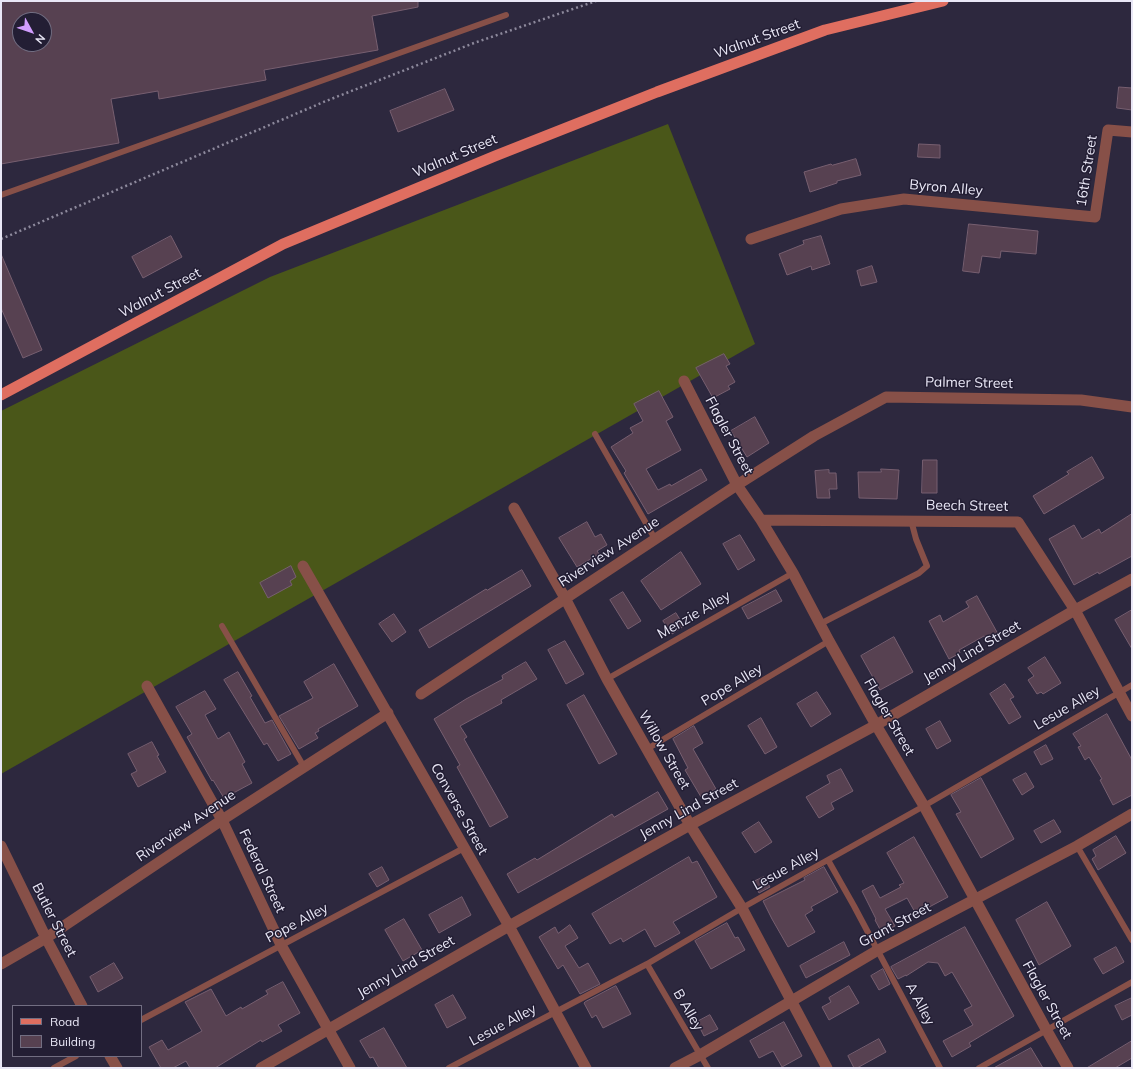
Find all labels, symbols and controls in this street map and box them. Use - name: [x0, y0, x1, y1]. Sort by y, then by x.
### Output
- north arrow: [12, 12, 52, 52]
- street label: Walnut Street: [712, 16, 802, 62]
- text: N: [32, 31, 48, 47]
- street label: Walnut Street: [410, 131, 500, 181]
- street label: 16th Street: [1073, 134, 1101, 208]
- street label: Byron Alley: [909, 176, 983, 200]
- street label: Walnut Street: [116, 264, 204, 322]
- street label: Palmer Street: [925, 374, 1013, 392]
- street label: Flagler Street: [701, 394, 757, 478]
- street label: Beech Street: [926, 497, 1008, 515]
- street label: Riverview Avenue: [556, 513, 662, 591]
- street label: Menzie Alley: [654, 587, 734, 643]
- street label: Jenny Lind Street: [920, 617, 1024, 687]
- street label: Pope Alley: [698, 660, 766, 710]
- street label: Flagler Street: [860, 675, 918, 759]
- street label: Lesue Alley: [1031, 682, 1103, 734]
- street label: Willow Street: [635, 708, 693, 792]
- street label: Converse Street: [427, 760, 491, 858]
- street label: Jenny Lind Street: [637, 775, 741, 843]
- street label: Riverview Avenue: [133, 787, 239, 865]
- street label: Federal Street: [235, 827, 289, 915]
- street label: Lesue Alley: [750, 844, 822, 894]
- street label: Butler Street: [28, 880, 80, 960]
- street label: Grant Street: [856, 899, 934, 951]
- street label: Pope Alley: [263, 900, 331, 946]
- street label: Jenny Lind Street: [354, 932, 458, 1002]
- street label: Flagler Street: [1019, 958, 1075, 1042]
- street label: A Alley: [902, 980, 938, 1028]
- street label: B Alley: [669, 986, 707, 1034]
- street label: Lesue Alley: [467, 1000, 539, 1050]
- legend: [12, 1005, 142, 1057]
- text: Road: [50, 1014, 79, 1029]
- text: Building: [50, 1034, 95, 1049]

